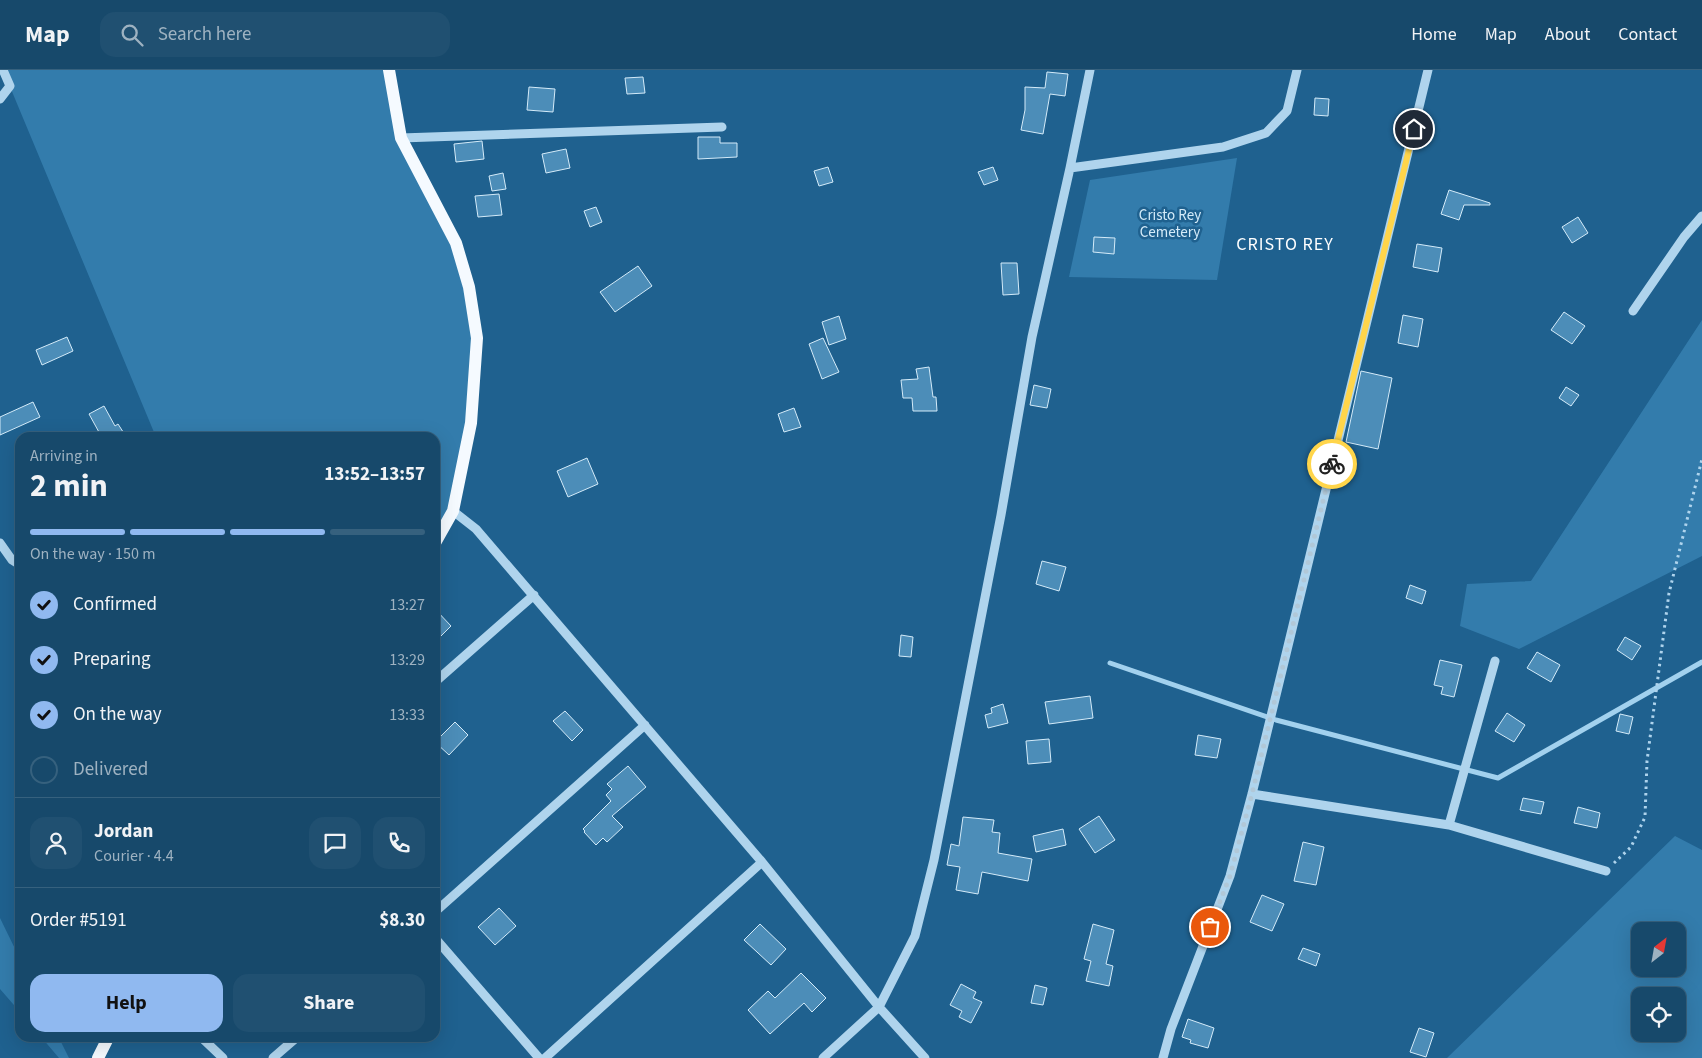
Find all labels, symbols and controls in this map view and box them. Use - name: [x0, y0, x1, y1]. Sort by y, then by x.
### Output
- search box: [100, 12, 450, 57]
- text: Map: [25, 17, 70, 52]
- icon: search: [118, 21, 146, 49]
- text: Search here: [158, 21, 251, 48]
- text: Home: [1411, 22, 1457, 47]
- text: Map: [1485, 22, 1517, 47]
- text: About: [1545, 22, 1590, 47]
- text: Contact: [1618, 22, 1677, 47]
- pin: [1393, 108, 1435, 150]
- icon: home: [1400, 115, 1428, 143]
- park label: Cristo Rey Cemetery: [1139, 205, 1201, 243]
- district label: CRISTO REY: [1236, 232, 1334, 257]
- courier: [1307, 439, 1357, 489]
- text: Arriving in: [30, 445, 98, 467]
- icon: bike: [1318, 450, 1346, 478]
- text: 13:52–13:57: [324, 461, 425, 488]
- text: 2 min: [30, 463, 108, 509]
- text: On the way · 150 m: [30, 543, 155, 565]
- icon: check: [30, 591, 58, 619]
- text: Confirmed: [73, 591, 157, 618]
- text: 13:27: [389, 594, 425, 616]
- icon: check: [30, 646, 58, 674]
- text: Preparing: [73, 646, 151, 673]
- text: 13:29: [389, 649, 425, 671]
- icon: check: [30, 701, 58, 729]
- text: On the way: [73, 701, 162, 728]
- text: 13:33: [389, 704, 425, 726]
- text: Delivered: [73, 756, 148, 783]
- button: person: [30, 817, 82, 869]
- button: chat: [309, 817, 361, 869]
- button: phone: [373, 817, 425, 869]
- text: Jordan: [94, 818, 153, 845]
- text: Courier · 4.4: [94, 845, 174, 867]
- pin: [1189, 906, 1231, 948]
- text: Order #5191: [30, 907, 127, 934]
- text: $8.30: [379, 907, 425, 934]
- icon: bag: [1196, 913, 1224, 941]
- north arrow: [1631, 922, 1686, 978]
- map controls: [1631, 922, 1686, 1042]
- button: Help: [30, 974, 223, 1032]
- button: Share: [233, 974, 425, 1032]
- button: locate: [1631, 987, 1686, 1042]

